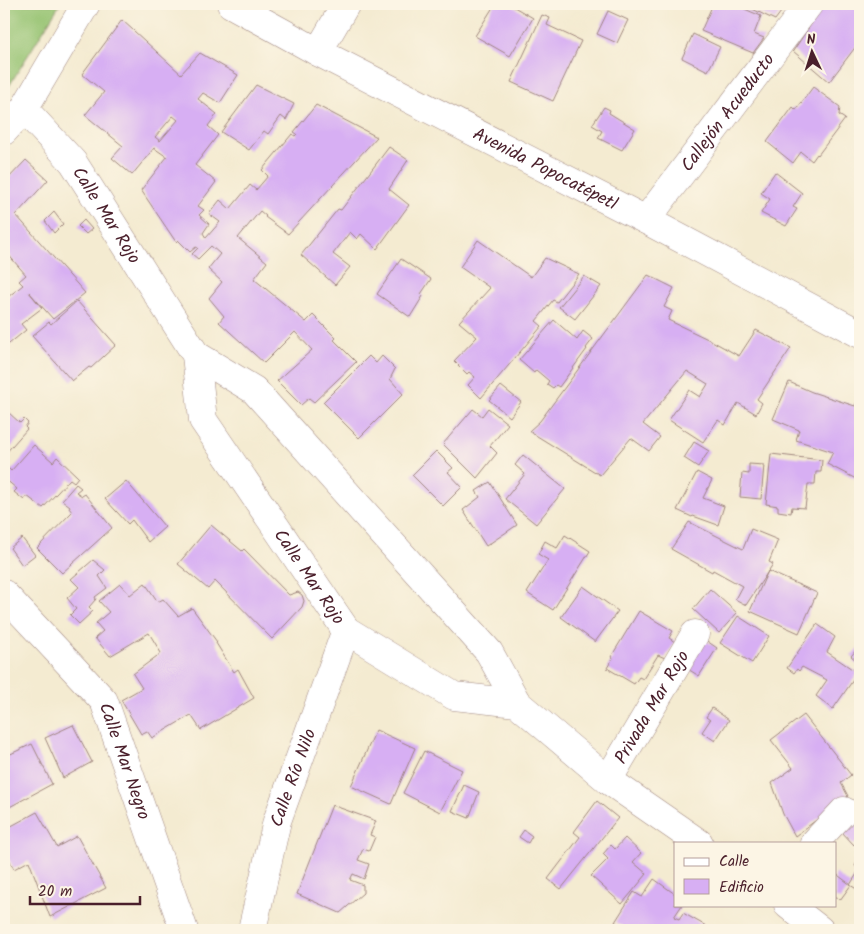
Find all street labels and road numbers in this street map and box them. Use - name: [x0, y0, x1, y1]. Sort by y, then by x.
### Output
- street label: Callejón Acueducto: [674, 48, 783, 179]
- street label: Avenida Popocatépetl: [467, 121, 623, 219]
- street label: Calle Mar Rojo: [64, 161, 147, 270]
- street label: Calle Mar Rojo: [265, 524, 352, 631]
- street label: Privada Mar Rojo: [608, 645, 698, 770]
- street label: Calle Mar Negro: [90, 699, 157, 824]
- street label: Calle Río Nilo: [263, 725, 325, 831]

